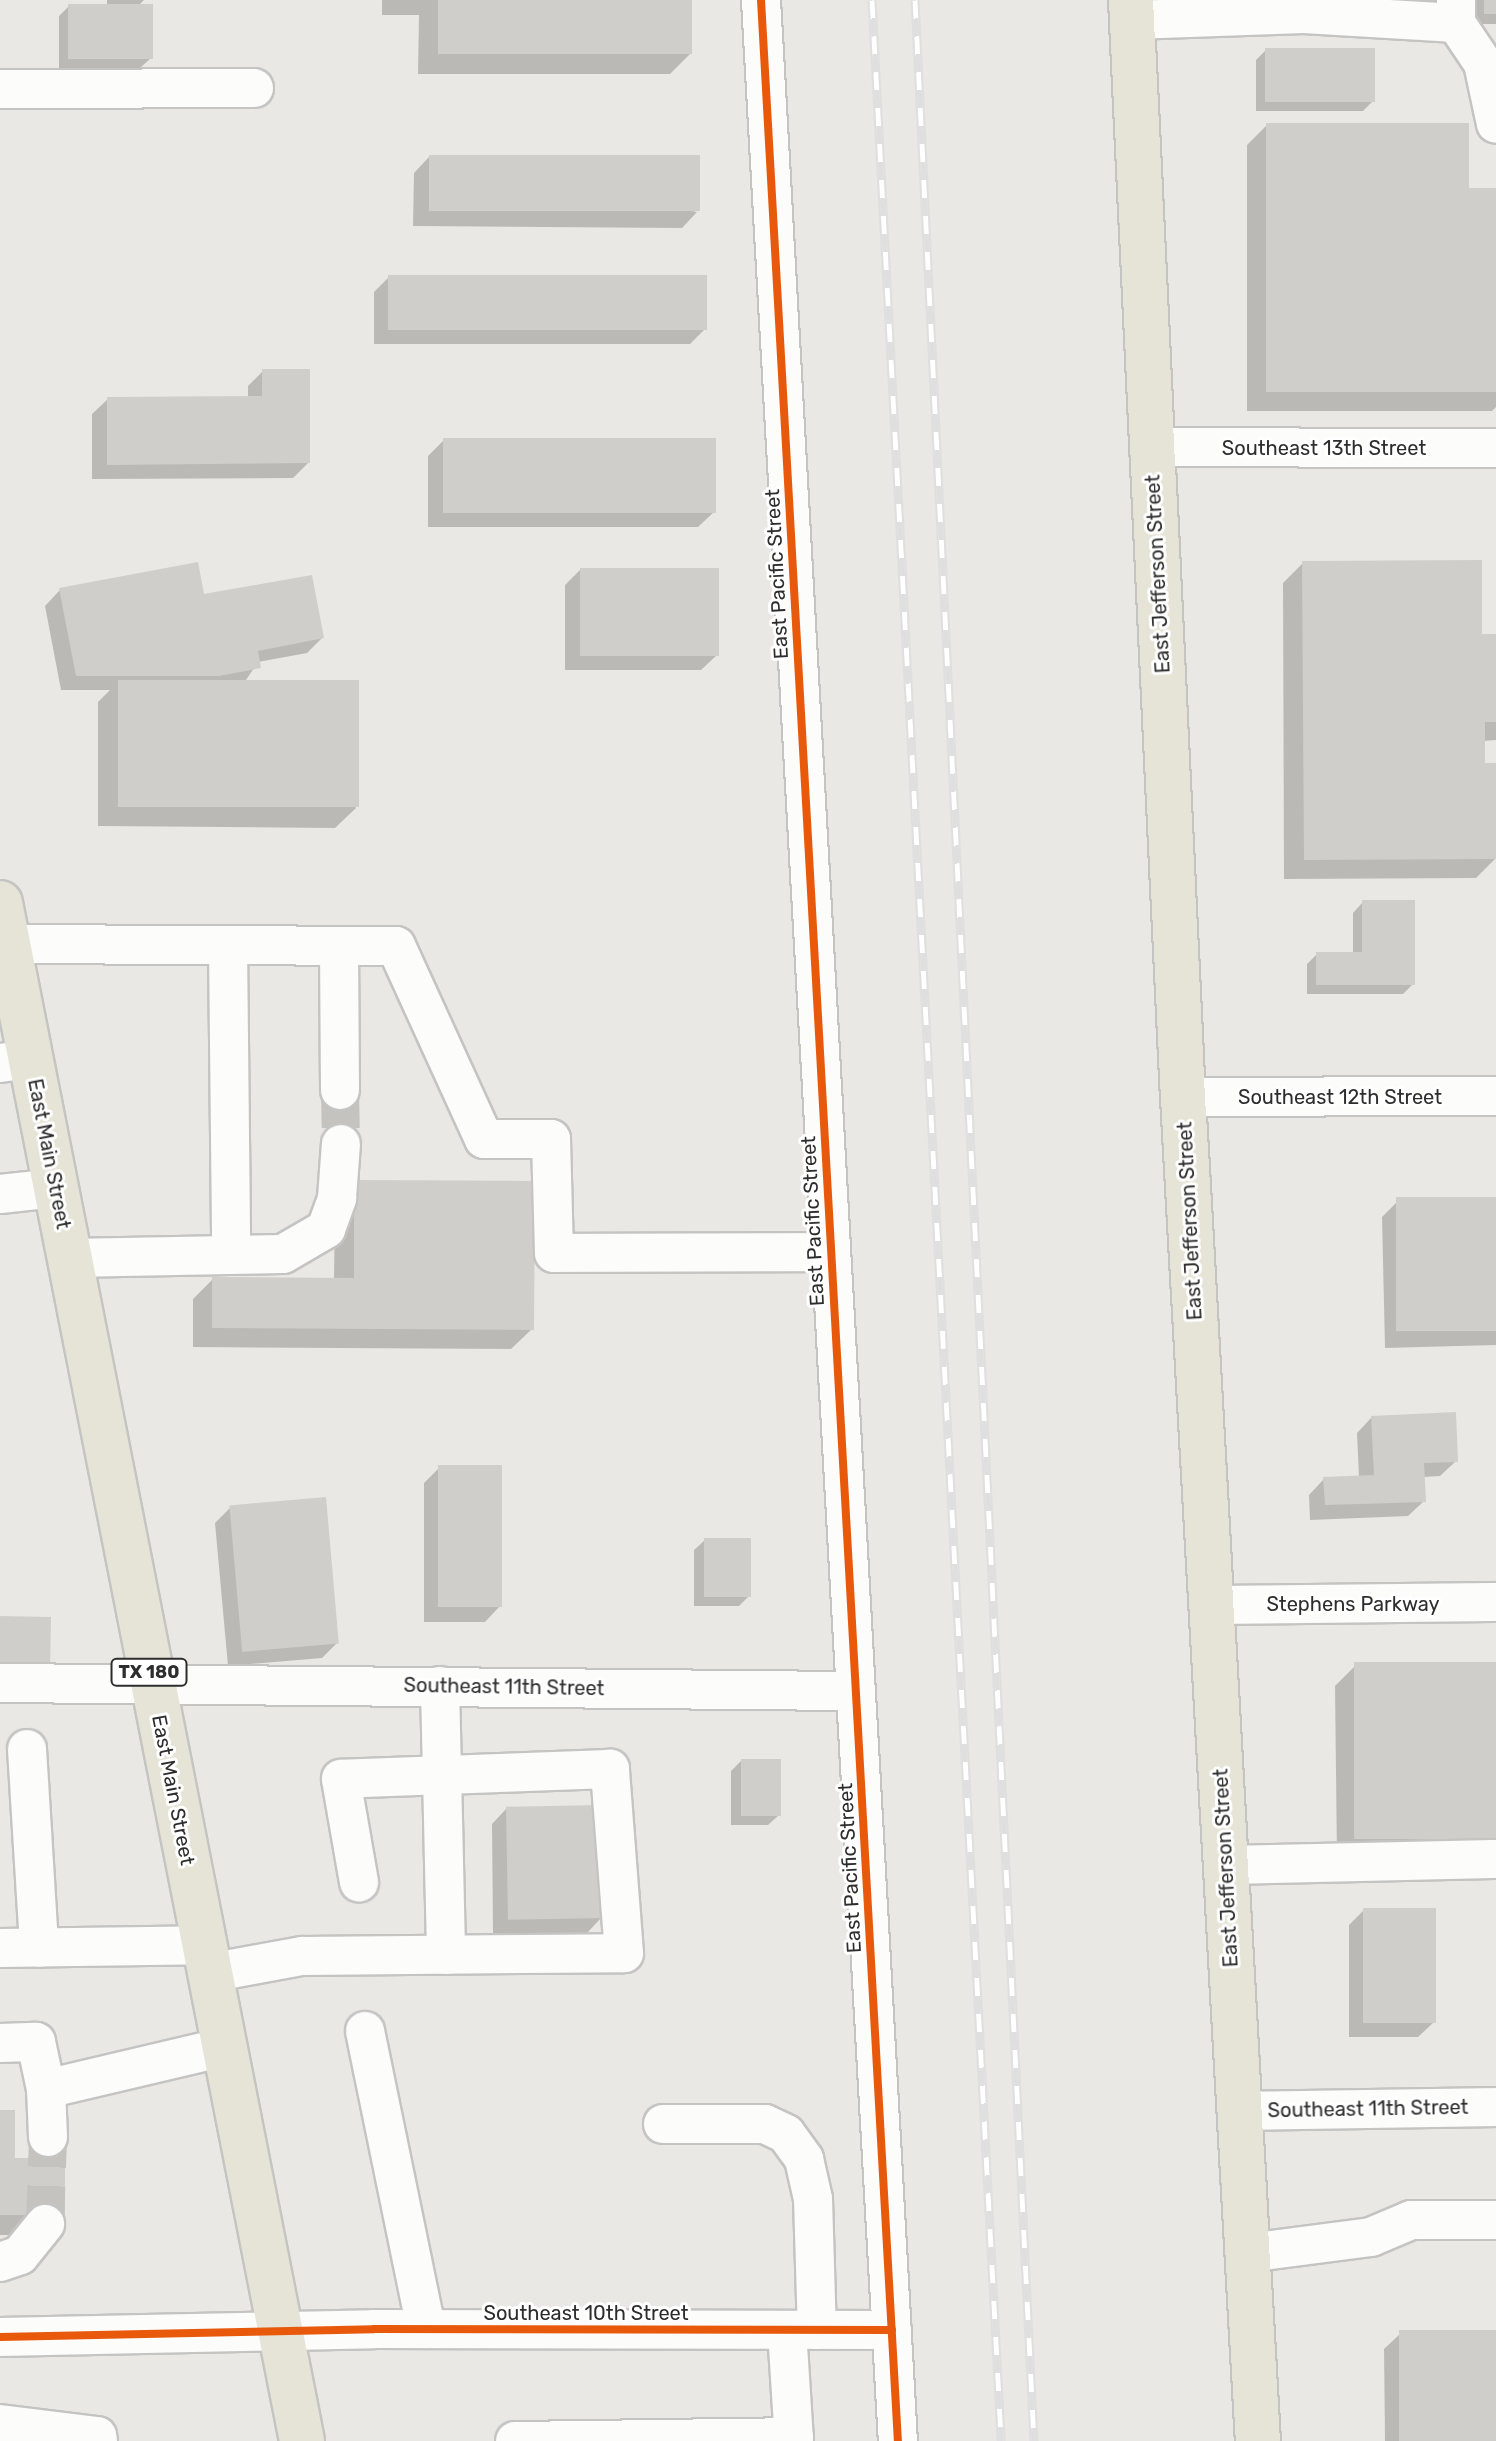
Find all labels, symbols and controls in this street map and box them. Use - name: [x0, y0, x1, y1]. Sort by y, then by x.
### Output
- street label: Southeast 13th Street: [1222, 436, 1426, 460]
- street label: East Jefferson Street: [1141, 474, 1175, 674]
- street label: East Pacific Street: [761, 488, 793, 660]
- street label: East Main Street: [23, 1077, 75, 1231]
- street label: Southeast 12th Street: [1238, 1085, 1442, 1109]
- street label: East Jefferson Street: [1173, 1121, 1207, 1321]
- street label: East Pacific Street: [797, 1135, 829, 1307]
- street label: Stephens Parkway: [1266, 1592, 1440, 1616]
- road number: TX 180: [109, 1658, 189, 1686]
- street label: Southeast 11th Street: [403, 1673, 605, 1701]
- street label: East Main Street: [147, 1713, 199, 1867]
- street label: East Jefferson Street: [1209, 1768, 1243, 1968]
- street label: East Pacific Street: [834, 1782, 866, 1954]
- street label: Southeast 11th Street: [1267, 2095, 1469, 2123]
- street label: Southeast 10th Street: [483, 2301, 689, 2325]

